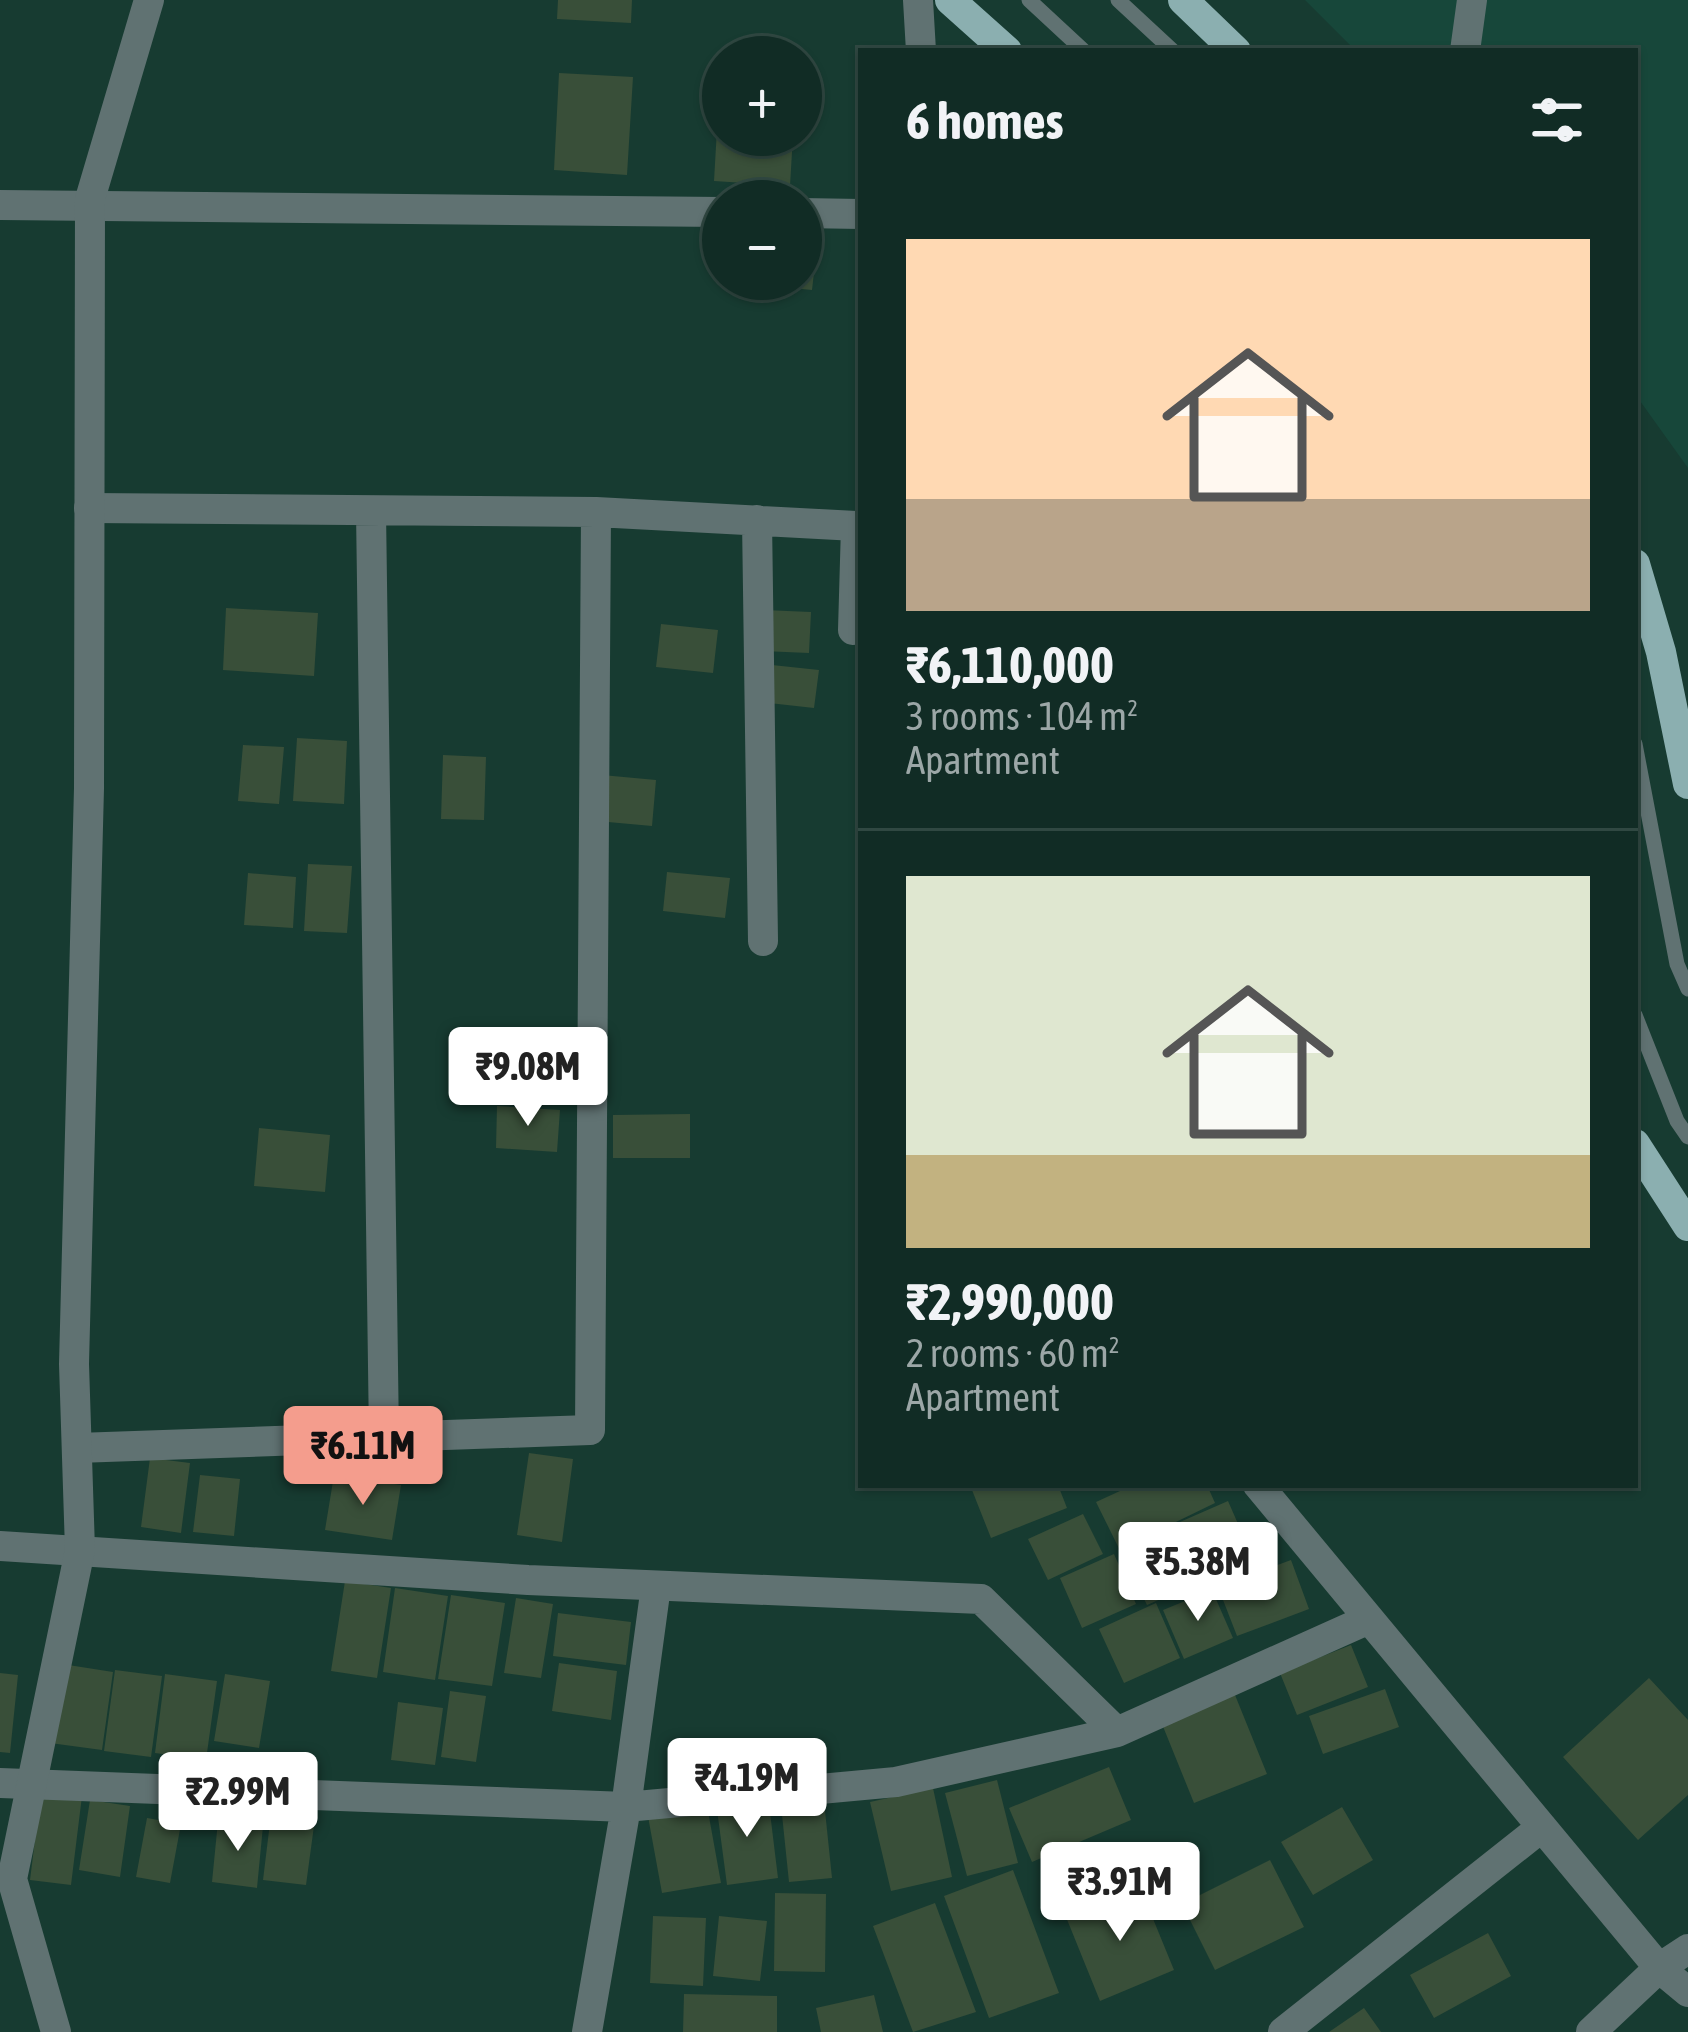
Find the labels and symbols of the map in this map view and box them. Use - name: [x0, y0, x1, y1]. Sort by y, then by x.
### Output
- pin: ₹9.08M: [430, 1027, 626, 1129]
- pin: ₹6.11M: [265, 1406, 461, 1508]
- pin: ₹5.38M: [1100, 1522, 1296, 1624]
- pin: ₹4.19M: [649, 1738, 845, 1840]
- pin: ₹2.99M: [140, 1752, 336, 1854]
- pin: ₹3.91M: [1022, 1842, 1218, 1944]

